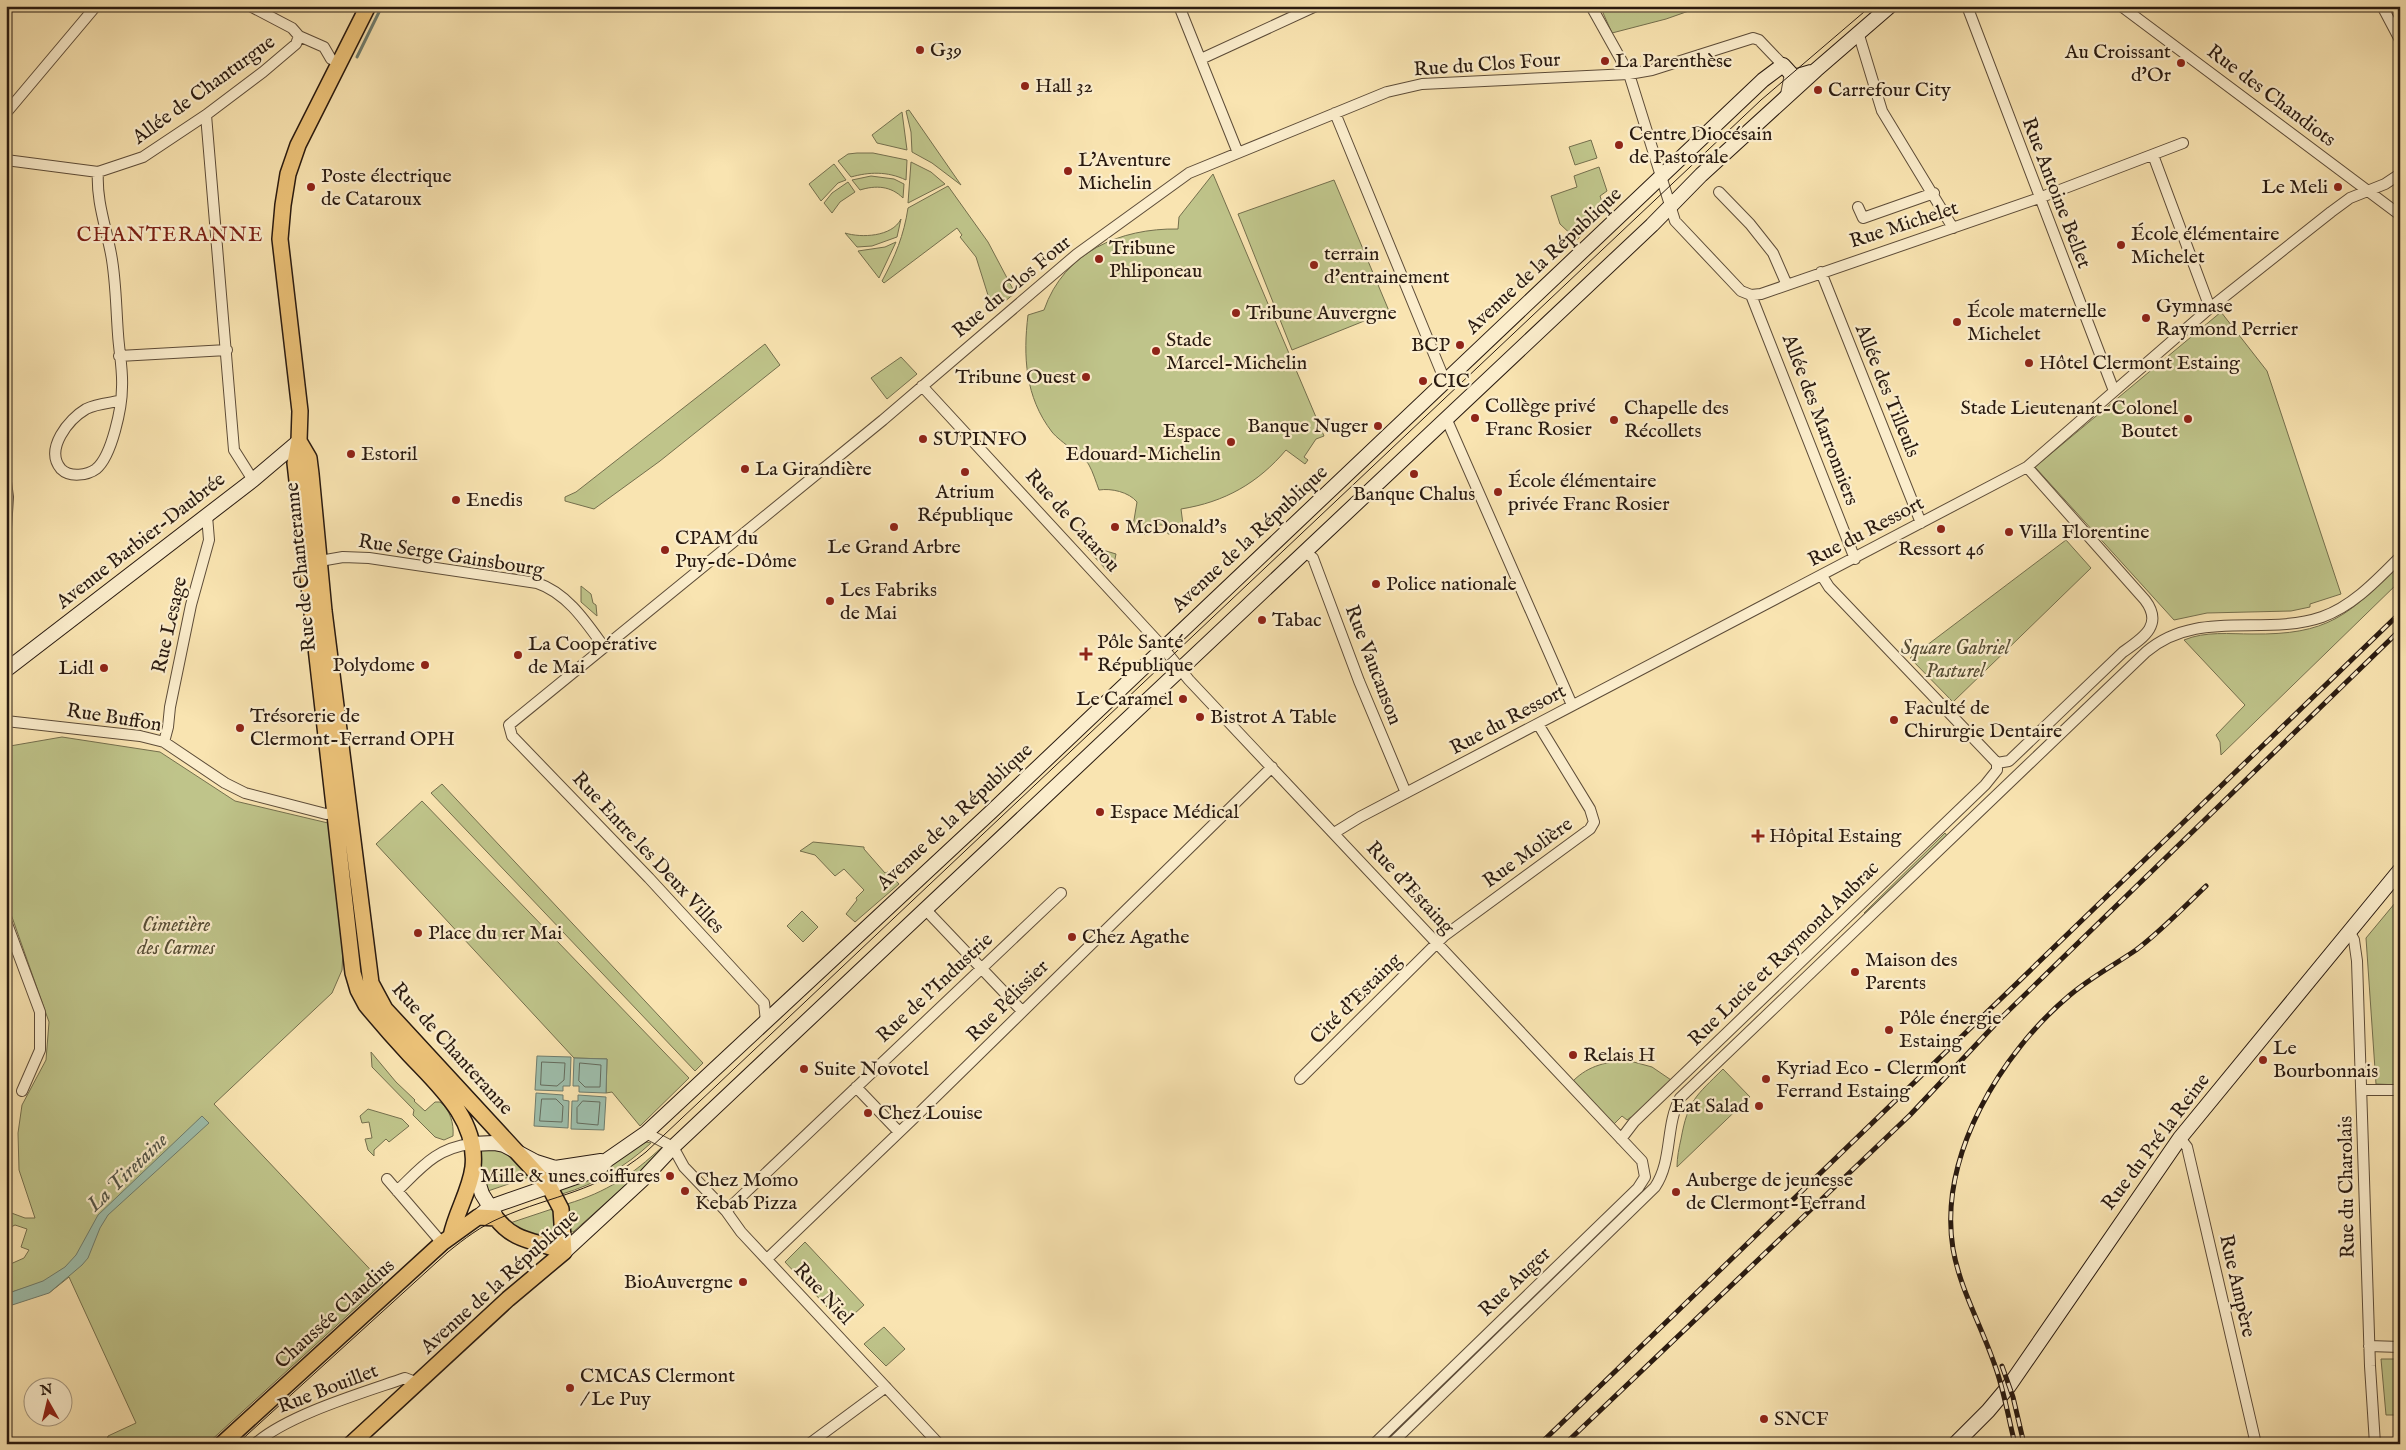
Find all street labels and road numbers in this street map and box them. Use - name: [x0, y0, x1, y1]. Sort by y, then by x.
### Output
- street label: Allée de Chanturgue: [127, 30, 280, 151]
- street label: Rue des Chandiots: [2202, 39, 2340, 153]
- street label: Rue du Clos Four: [1413, 47, 1562, 83]
- street label: Rue Antoine Bellet: [2016, 114, 2096, 272]
- street label: Avenue de la République: [1460, 182, 1627, 341]
- street label: Rue Michelet: [1846, 196, 1962, 254]
- street label: Rue du Clos Four: [948, 230, 1077, 344]
- street label: Allée des Tilleuls: [1849, 320, 1925, 461]
- street label: Allée des Marronniers: [1775, 330, 1864, 509]
- street label: Avenue de la République: [1166, 460, 1333, 619]
- street label: Rue de Catarou: [1019, 464, 1125, 578]
- street label: Avenue Barbier-Daubrée: [51, 467, 231, 615]
- street label: Rue de Chanteranne: [280, 481, 322, 653]
- street label: Rue du Ressort: [1804, 491, 1928, 573]
- street label: Rue Serge Gainsbourg: [356, 529, 547, 583]
- street label: Rue Lesage: [147, 574, 193, 676]
- street label: Rue Vaucanson: [1339, 602, 1407, 729]
- street label: Rue du Ressort: [1446, 679, 1570, 761]
- street label: Rue Buffon: [65, 698, 164, 738]
- street label: Avenue de la République: [871, 738, 1038, 897]
- street label: Rue Entre les Deux Villes: [566, 767, 730, 939]
- street label: Rue Molière: [1478, 812, 1578, 894]
- street label: Rue d'Estaing: [1360, 836, 1460, 941]
- street label: Rue Lucie et Raymond Aubrac: [1683, 856, 1885, 1052]
- street label: Rue de l'Industrie: [872, 928, 998, 1048]
- street label: Cité d'Estaing: [1305, 947, 1408, 1050]
- street label: Rue Pélissier: [962, 954, 1055, 1047]
- street label: Rue de Chanteranne: [386, 977, 518, 1121]
- street label: Rue du Pré la Reine: [2096, 1069, 2216, 1215]
- street label: Rue du Charolais: [2333, 1116, 2361, 1258]
- street label: Avenue de la République: [415, 1204, 584, 1360]
- street label: Rue Ampère: [2213, 1232, 2261, 1340]
- street label: Rue Auger: [1474, 1241, 1557, 1322]
- street label: Chaussée Claudius: [270, 1254, 400, 1374]
- street label: Rue Niel: [788, 1258, 858, 1331]
- street label: Rue Bouillet: [274, 1358, 382, 1420]

